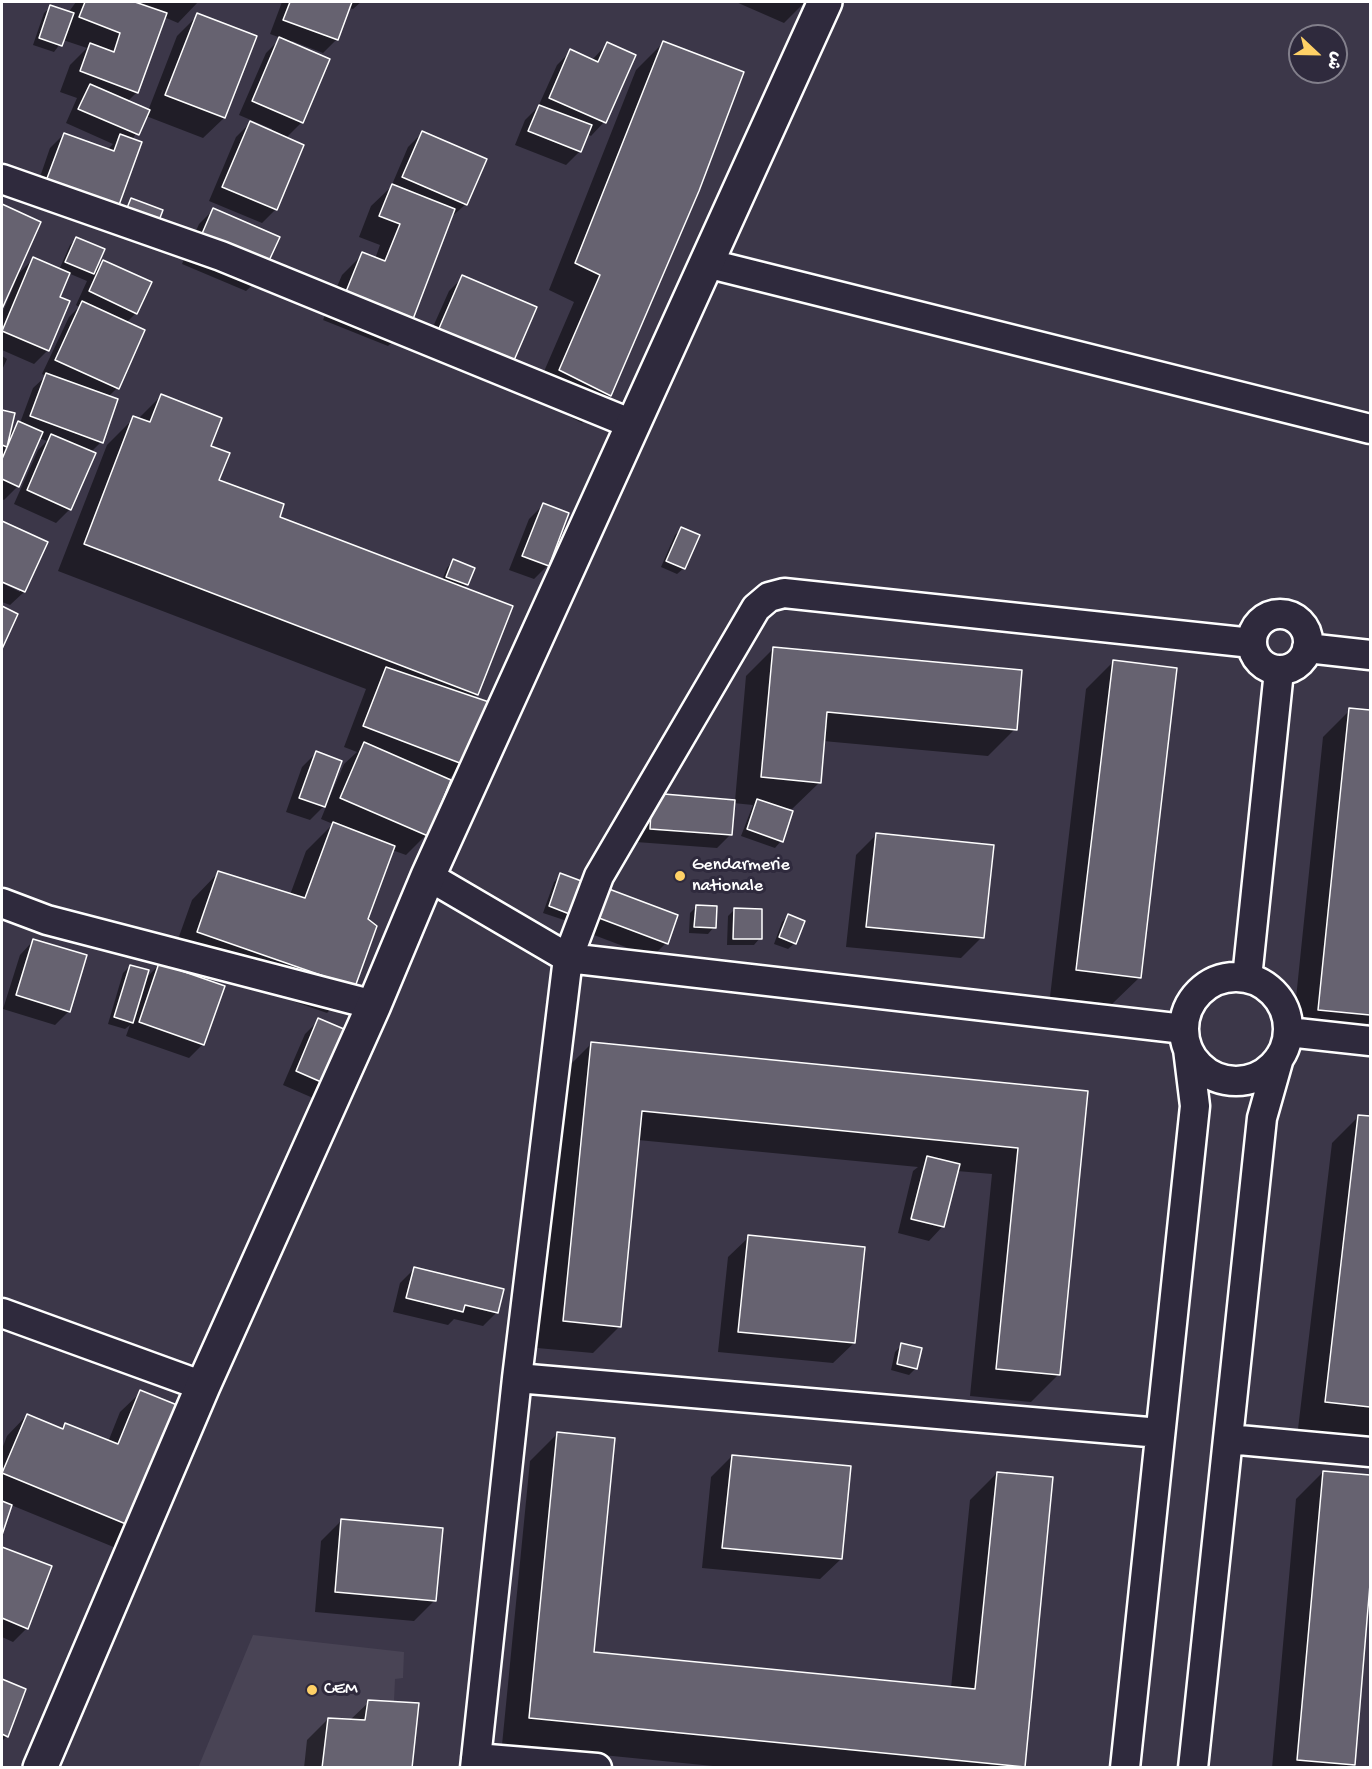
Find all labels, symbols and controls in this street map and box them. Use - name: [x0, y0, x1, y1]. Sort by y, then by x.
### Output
- north arrow: [1288, 24, 1348, 84]
- text: ش: [1321, 48, 1345, 72]
- place label: Gendarmerie nationale: [692, 855, 790, 898]
- marker: Gendarmerie nationale: [673, 869, 687, 883]
- place label: CEM: [324, 1679, 357, 1701]
- marker: CEM: [305, 1683, 319, 1697]

